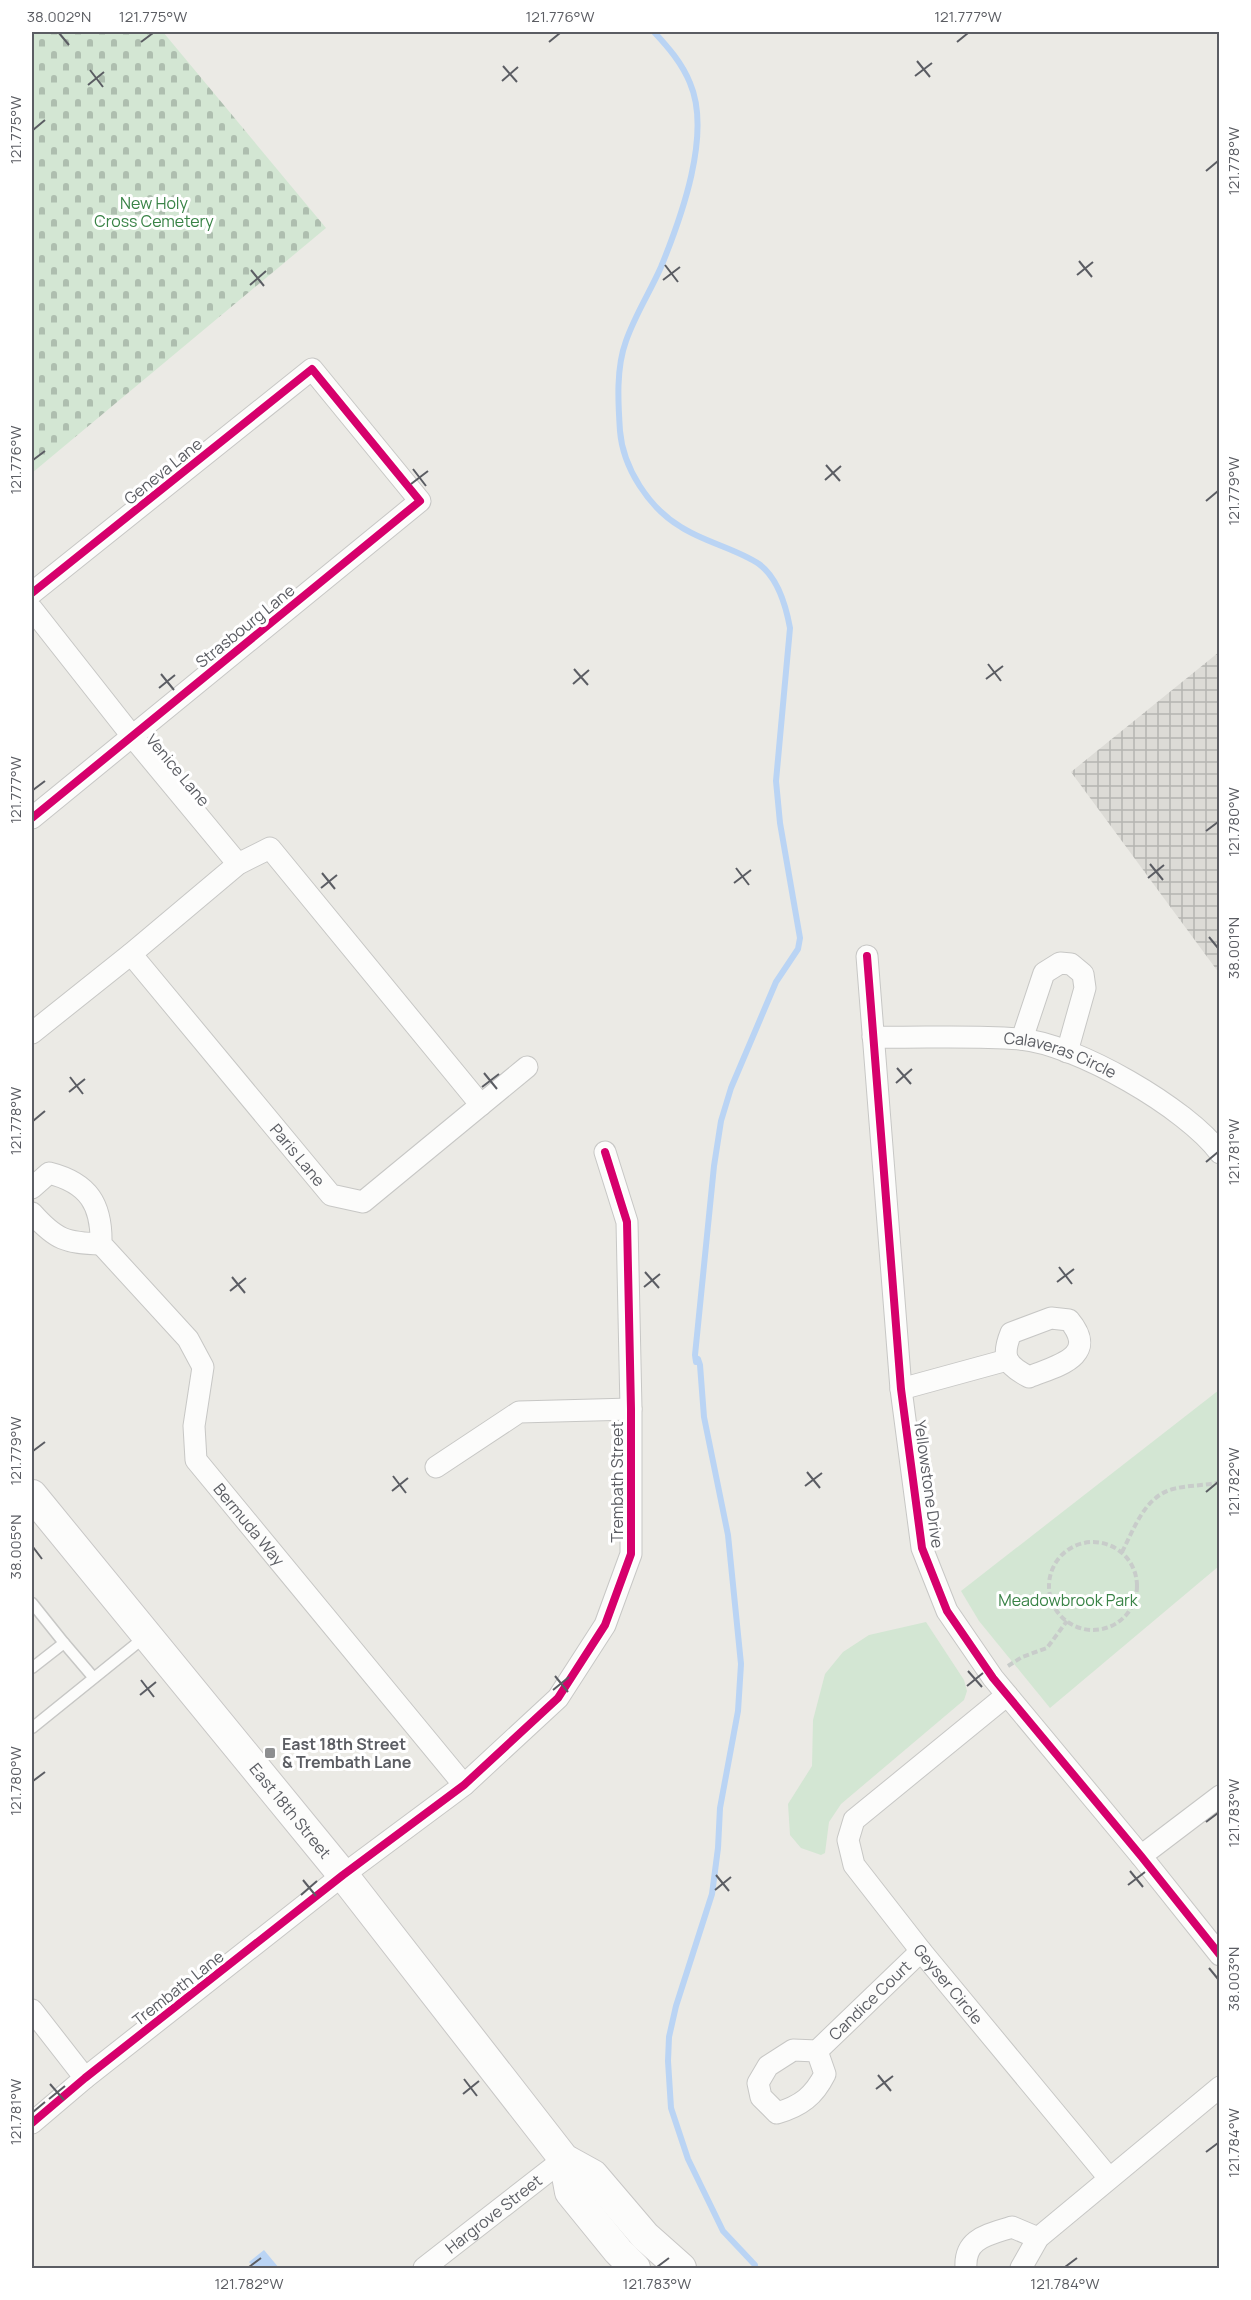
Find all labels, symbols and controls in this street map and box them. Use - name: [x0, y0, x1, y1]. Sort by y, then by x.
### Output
- text: 38.002°N: [27, 6, 91, 27]
- text: 121.775°W: [119, 6, 187, 27]
- text: 121.776°W: [525, 6, 595, 27]
- text: 121.777°W: [934, 6, 1002, 27]
- text: 121.775°W: [5, 96, 26, 164]
- text: 121.778°W: [1223, 127, 1244, 195]
- park label: New Holy Cross Cemetery: [94, 192, 214, 232]
- text: 121.776°W: [5, 425, 26, 495]
- street label: Geneva Lane: [119, 433, 207, 509]
- text: 121.779°W: [1223, 456, 1244, 526]
- street label: Strasbourg Lane: [191, 579, 299, 673]
- street label: Venice Lane: [141, 729, 215, 811]
- text: 121.777°W: [5, 756, 26, 824]
- text: 121.780°W: [1223, 787, 1244, 857]
- text: 38.001°N: [1223, 917, 1244, 979]
- street label: Calaveras Circle: [1003, 1027, 1120, 1083]
- text: 121.778°W: [5, 1087, 26, 1155]
- street label: Paris Lane: [265, 1119, 330, 1191]
- text: 121.781°W: [1223, 1119, 1244, 1185]
- text: 121.779°W: [5, 1416, 26, 1486]
- street label: Yellowstone Drive: [909, 1419, 949, 1549]
- street label: Trembath Street: [606, 1421, 628, 1543]
- text: 121.782°W: [1223, 1447, 1244, 1517]
- street label: Bermuda Way: [209, 1479, 290, 1571]
- text: 38.005°N: [5, 1515, 26, 1579]
- park label: Meadowbrook Park: [998, 1589, 1139, 1611]
- place label: East 18th Street & Trembath Lane: [282, 1733, 412, 1773]
- text: 121.780°W: [5, 1746, 26, 1816]
- marker: East 18th Street & Trembath Lane: [263, 1746, 277, 1760]
- street label: East 18th Street: [245, 1758, 336, 1863]
- text: 121.783°W: [1223, 1779, 1244, 1847]
- street label: Geyser Circle: [908, 1939, 988, 2029]
- street label: Trembath Lane: [128, 1945, 228, 2031]
- text: 38.003°N: [1223, 1947, 1244, 2011]
- street label: Candice Court: [824, 1955, 916, 2045]
- text: 121.781°W: [5, 2079, 26, 2145]
- text: 121.784°W: [1223, 2108, 1244, 2178]
- street label: Hargrove Street: [441, 2169, 546, 2259]
- text: 121.782°W: [214, 2273, 284, 2294]
- text: 121.783°W: [623, 2273, 691, 2294]
- text: 121.784°W: [1030, 2273, 1100, 2294]

